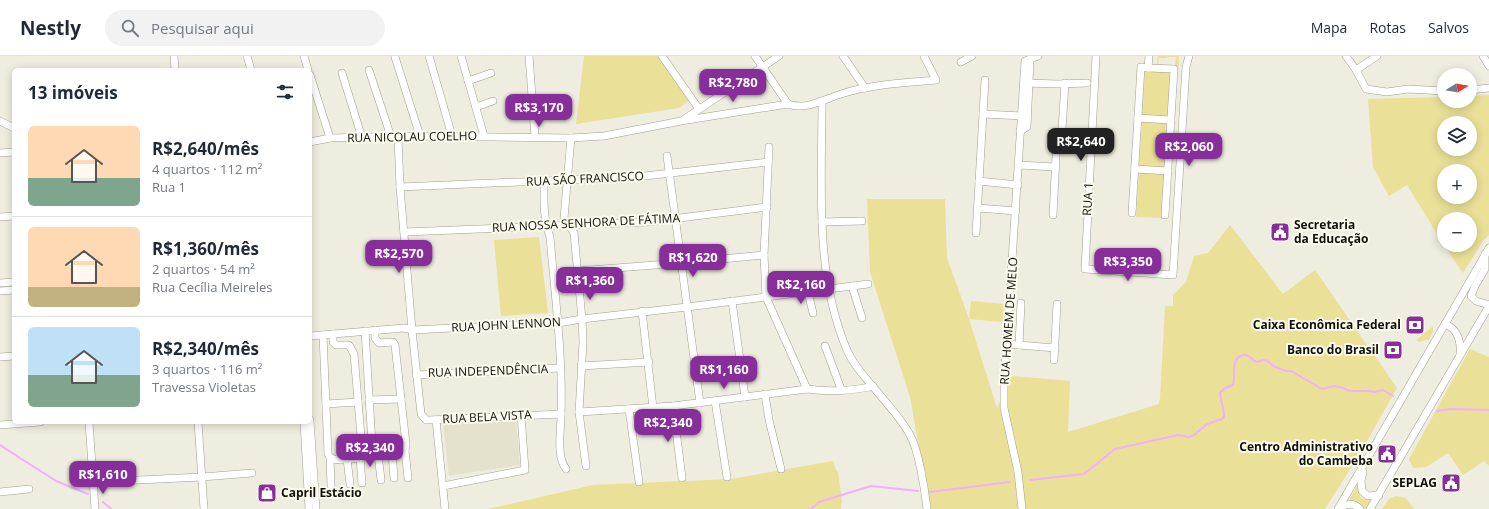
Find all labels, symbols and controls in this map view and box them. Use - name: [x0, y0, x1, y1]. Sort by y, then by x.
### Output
- search box: [105, 10, 385, 46]
- text: Nestly: [20, 15, 81, 41]
- icon: search: [119, 17, 141, 39]
- text: Pesquisar aqui: [151, 18, 254, 38]
- text: Mapa: [1311, 18, 1347, 37]
- text: Rotas: [1369, 18, 1406, 37]
- text: Salvos: [1428, 18, 1469, 37]
- north arrow: [1437, 68, 1477, 108]
- map controls: [1437, 68, 1477, 252]
- pin: R$2,780: [696, 69, 770, 103]
- text: R$2,780: [708, 73, 758, 91]
- text: 13 imóveis: [28, 81, 118, 104]
- icon: filters: [274, 81, 296, 103]
- pin: R$3,170: [502, 94, 576, 128]
- text: R$3,170: [514, 98, 564, 116]
- button: layers: [1437, 116, 1477, 156]
- street label: RUA NICOLAU COELHO: [347, 127, 477, 146]
- pin: R$2,640: [1044, 128, 1118, 162]
- text: R$2,640: [1056, 132, 1106, 150]
- pin: R$2,060: [1152, 133, 1226, 167]
- text: R$2,640/mês: [152, 137, 259, 160]
- text: R$2,060: [1164, 137, 1214, 155]
- icon: home: [60, 142, 108, 190]
- text: 4 quartos · 112 m²: [152, 160, 262, 178]
- button: +: [1437, 164, 1477, 204]
- street label: RUA SÃO FRANCISCO: [526, 167, 644, 190]
- text: Rua 1: [152, 178, 186, 196]
- street label: RUA 1: [1078, 182, 1097, 216]
- street label: RUA NOSSA SENHORA DE FÁTIMA: [492, 209, 681, 236]
- button: −: [1437, 212, 1477, 252]
- place label: Secretaria da Educação: [1294, 216, 1368, 247]
- public building icon: Secretaria da Educação: [1269, 221, 1291, 243]
- text: R$1,360/mês: [152, 237, 259, 260]
- pin: R$2,570: [362, 240, 436, 274]
- icon: home: [60, 243, 108, 291]
- text: R$2,570: [374, 244, 424, 262]
- pin: R$1,620: [656, 244, 730, 278]
- text: R$1,620: [668, 248, 718, 266]
- pin: R$3,350: [1091, 248, 1165, 282]
- text: R$3,350: [1103, 252, 1153, 270]
- street label: RUA HOMEM DE MELO: [996, 257, 1021, 385]
- text: 2 quartos · 54 m²: [152, 260, 255, 278]
- pin: R$1,360: [553, 267, 627, 301]
- text: R$1,360: [565, 271, 615, 289]
- pin: R$2,160: [764, 271, 838, 305]
- text: R$2,160: [776, 275, 826, 293]
- text: Rua Cecília Meireles: [152, 278, 272, 296]
- street label: RUA JOHN LENNON: [451, 313, 561, 336]
- bank icon: Caixa Econômica Federal: [1404, 314, 1426, 336]
- place label: Caixa Econômica Federal: [1253, 316, 1401, 333]
- text: R$2,340/mês: [152, 337, 259, 360]
- bank icon: Banco do Brasil: [1382, 339, 1404, 361]
- place label: Banco do Brasil: [1287, 341, 1379, 358]
- icon: home: [60, 343, 108, 391]
- pin: R$1,160: [687, 356, 761, 390]
- text: 3 quartos · 116 m²: [152, 360, 262, 378]
- street label: RUA INDEPENDÊNCIA: [427, 360, 549, 381]
- text: R$1,160: [699, 360, 749, 378]
- text: Travessa Violetas: [152, 378, 256, 396]
- street label: RUA BELA VISTA: [442, 406, 533, 427]
- pin: R$2,340: [631, 409, 705, 443]
- text: R$2,340: [643, 413, 693, 431]
- pin: R$2,340: [333, 434, 407, 468]
- text: R$2,340: [345, 438, 395, 456]
- place label: Centro Administrativo do Cambeba: [1239, 438, 1373, 469]
- public building icon: Centro Administrativo do Cambeba: [1376, 443, 1398, 465]
- pin: R$1,610: [66, 461, 140, 495]
- text: R$1,610: [78, 465, 128, 483]
- public building icon: SEPLAG: [1440, 472, 1462, 494]
- place label: SEPLAG: [1392, 474, 1437, 491]
- shop icon: Capril Estácio: [256, 482, 278, 504]
- place label: Capril Estácio: [281, 484, 362, 501]

